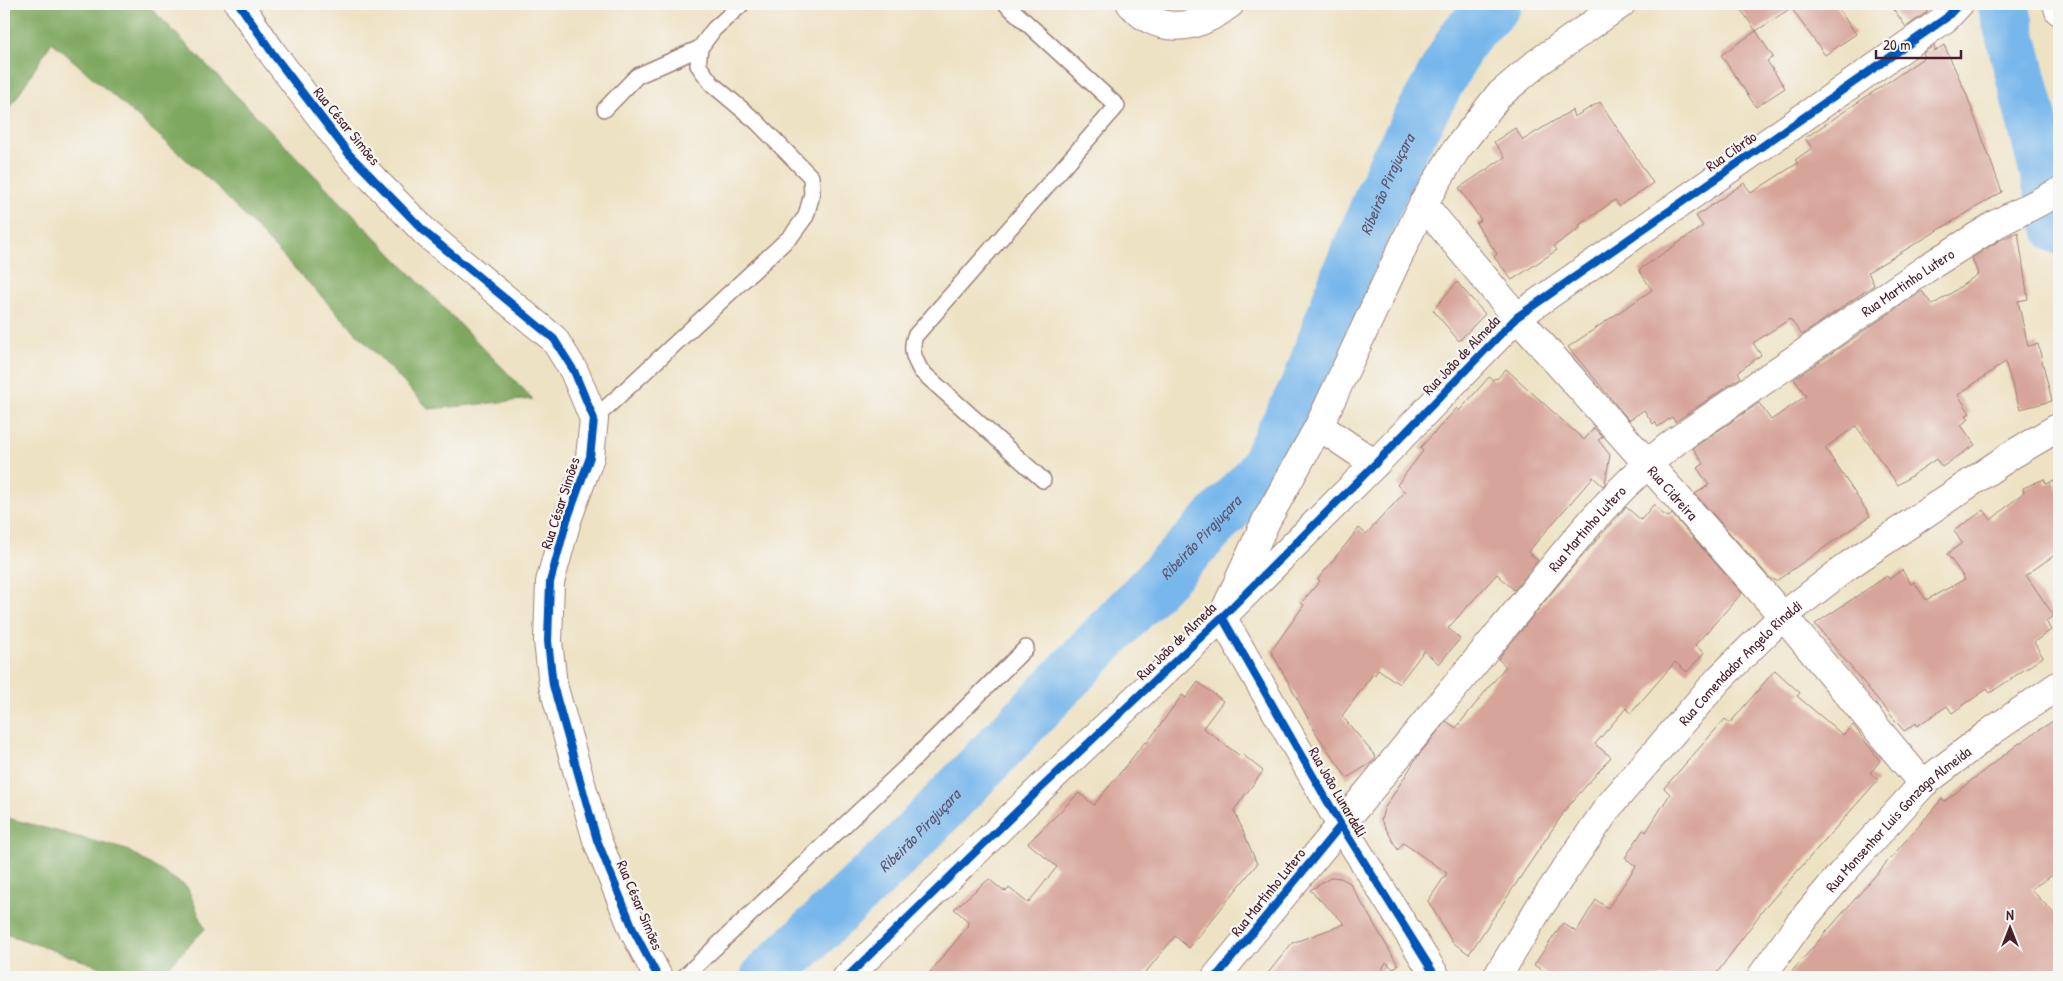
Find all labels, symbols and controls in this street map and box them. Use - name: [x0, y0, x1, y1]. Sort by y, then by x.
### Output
- scale bar: [1876, 28, 1960, 60]
- text: 20 m: [1883, 34, 1910, 55]
- street label: Rua César Simões: [309, 82, 385, 170]
- street label: Rua Cibrão: [1701, 126, 1761, 176]
- water label: Ribeirão Pirajuçara: [1354, 128, 1420, 238]
- street label: Rua Martinho Lutero: [1857, 243, 1958, 321]
- street label: Rua João de Almeda: [1417, 310, 1505, 400]
- street label: Rua César Simões: [535, 454, 585, 552]
- street label: Rua Cidreira: [1643, 461, 1703, 524]
- street label: Rua Martinho Lutero: [1543, 480, 1630, 576]
- water label: Ribeirão Pirajuçara: [1155, 489, 1247, 584]
- street label: Rua Comendador Angelo Rinaldi: [1673, 595, 1806, 730]
- street label: Rua João de Almeda: [1131, 597, 1221, 685]
- street label: Rua Monsenhor Luis Gonzaga Almeida: [1820, 741, 1975, 896]
- street label: Rua João Lunardelli: [1304, 743, 1372, 841]
- water label: Ribeirão Pirajuçara: [873, 783, 966, 877]
- street label: Rua Martinho Lutero: [1226, 843, 1310, 941]
- street label: Rua César Simões: [612, 857, 668, 953]
- north arrow: [1986, 904, 2036, 954]
- text: N: [2006, 905, 2014, 924]

